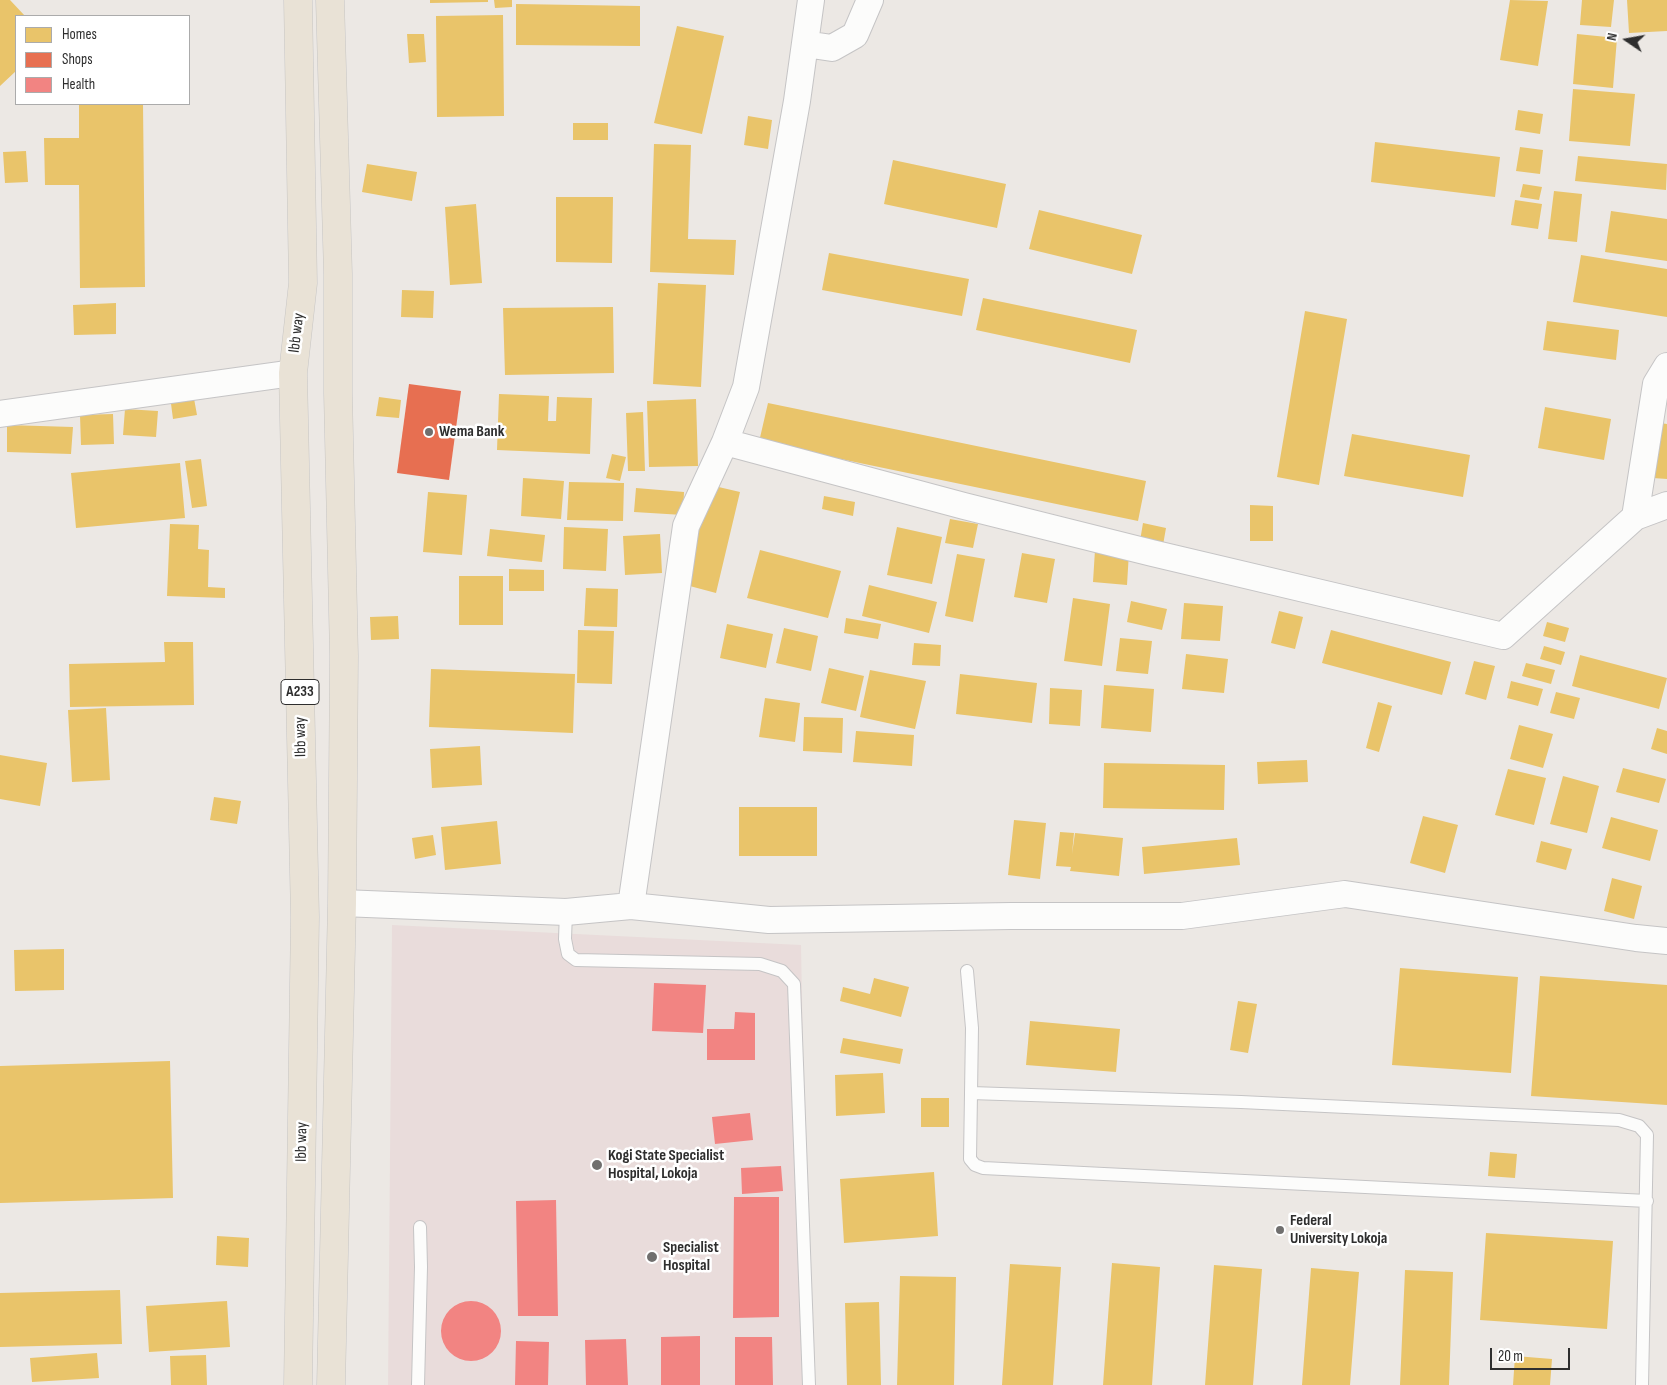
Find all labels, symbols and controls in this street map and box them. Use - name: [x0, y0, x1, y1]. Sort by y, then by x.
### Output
- legend: [15, 15, 190, 105]
- north arrow: [1602, 15, 1652, 65]
- text: Homes: [62, 25, 97, 44]
- text: N: [1603, 31, 1621, 42]
- text: Shops: [62, 50, 93, 69]
- text: Health: [62, 75, 95, 94]
- street label: Ibb way: [285, 312, 309, 354]
- place label: Wema Bank: [439, 422, 504, 442]
- marker: Wema Bank: [423, 426, 435, 438]
- road number: A233: [281, 680, 319, 704]
- street label: Ibb way: [291, 717, 311, 757]
- street label: Ibb way: [292, 1122, 312, 1162]
- place label: Kogi State Specialist Hospital, Lokoja: [608, 1146, 724, 1184]
- marker: Kogi State Specialist Hospital, Lokoja: [590, 1158, 604, 1172]
- place label: Federal University Lokoja: [1290, 1211, 1387, 1249]
- marker: Federal University Lokoja: [1274, 1224, 1286, 1236]
- place label: Specialist Hospital: [663, 1238, 719, 1276]
- marker: Specialist Hospital: [645, 1250, 659, 1264]
- scale bar: [1492, 1338, 1572, 1370]
- text: 20 m: [1498, 1347, 1523, 1366]

